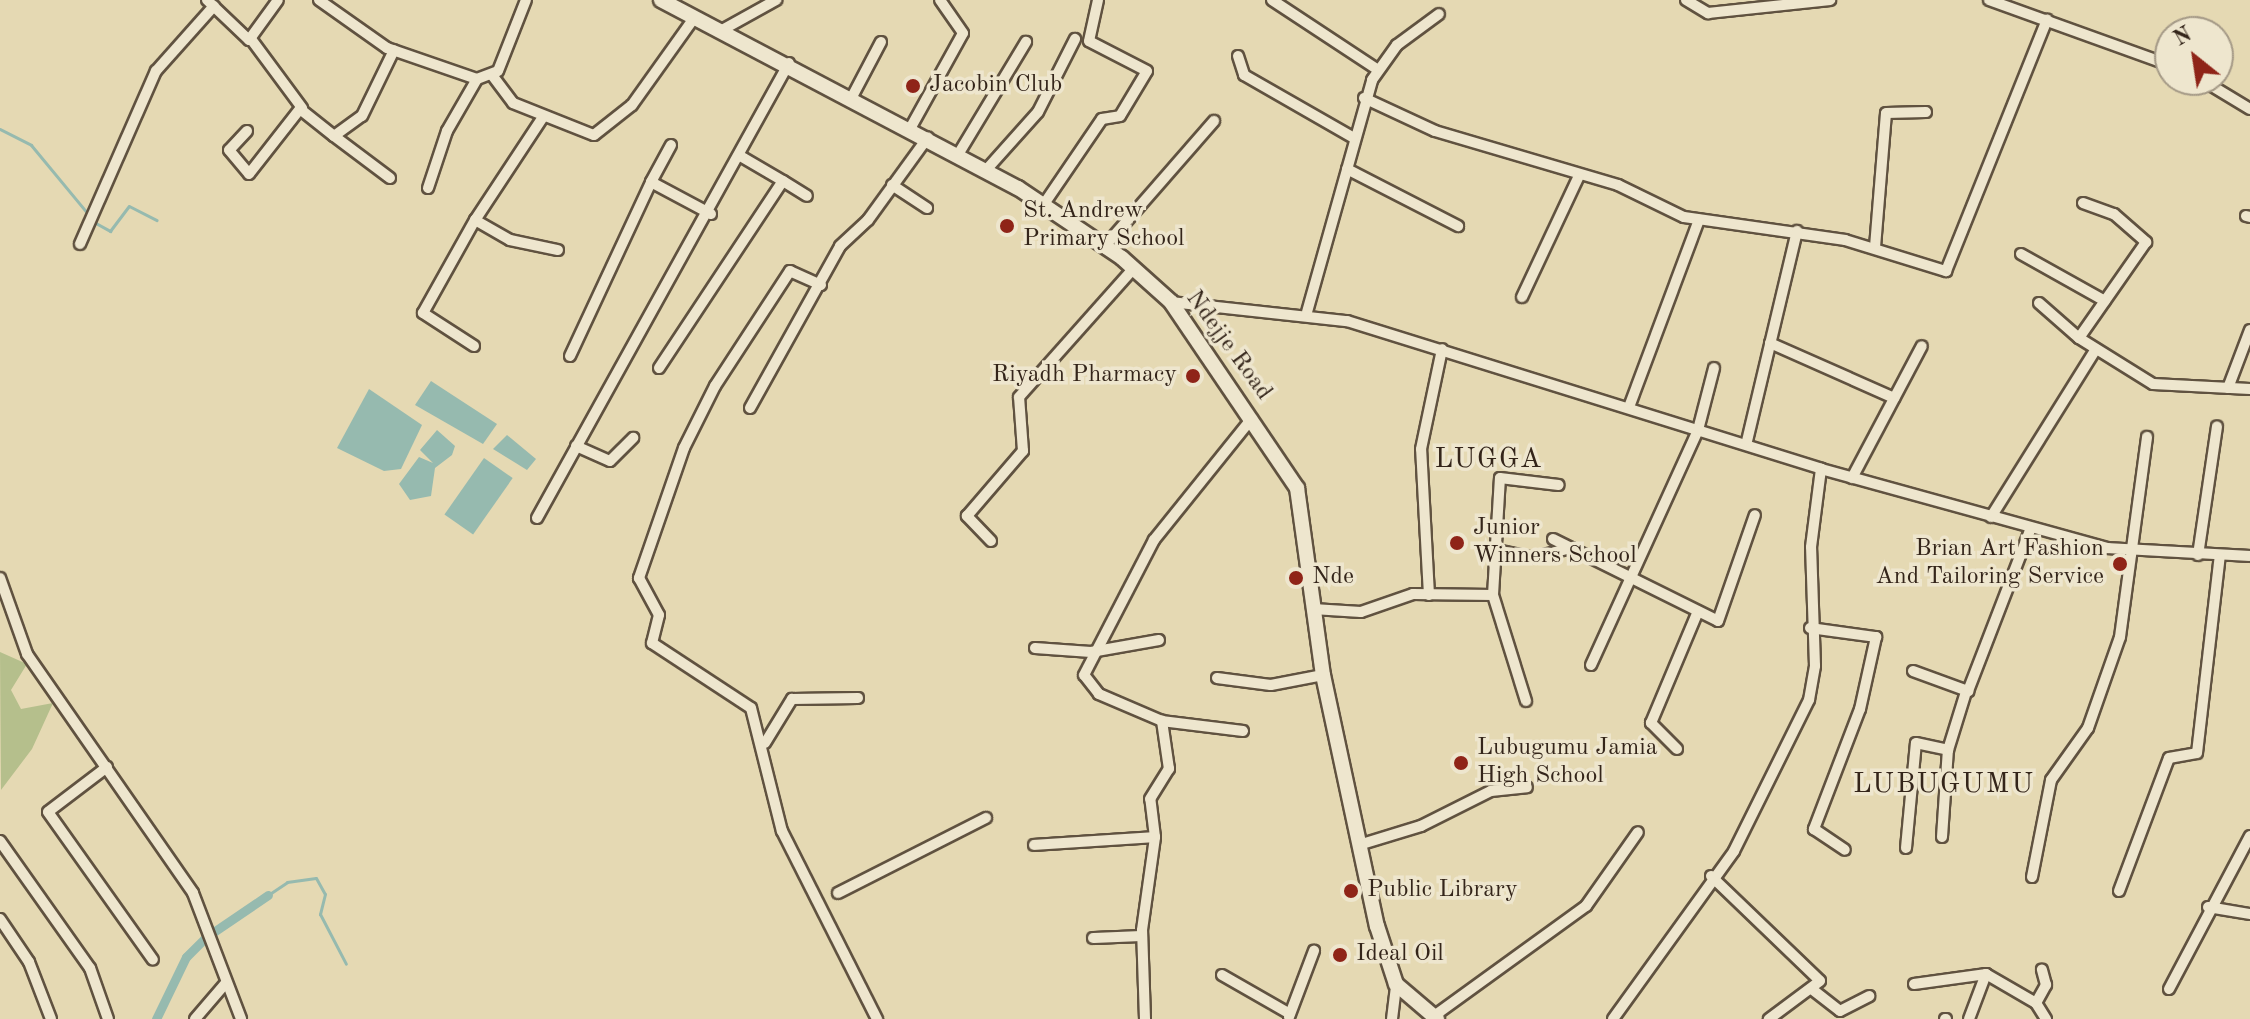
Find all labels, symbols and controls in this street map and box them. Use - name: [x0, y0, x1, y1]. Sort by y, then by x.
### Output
- north arrow: [2154, 16, 2234, 96]
- text: N: [2170, 23, 2196, 51]
- place label: Jacobin Club: [929, 72, 1062, 100]
- marker: Jacobin Club: [904, 77, 922, 95]
- place label: St. Andrew Primary School: [1023, 198, 1185, 254]
- marker: St. Andrew Primary School: [998, 217, 1016, 235]
- street label: Ndejje Road: [1179, 285, 1277, 407]
- place label: Riyadh Pharmacy: [992, 362, 1177, 390]
- marker: Riyadh Pharmacy: [1184, 367, 1202, 385]
- district label: LUGGA: [1435, 443, 1543, 477]
- place label: Junior Winners School: [1473, 515, 1637, 571]
- marker: Junior Winners School: [1448, 534, 1466, 552]
- place label: Brian Art Fashion And Tailoring Service: [1875, 536, 2104, 592]
- marker: Brian Art Fashion And Tailoring Service: [2111, 555, 2129, 573]
- place label: Nde: [1312, 564, 1354, 592]
- marker: Nde: [1287, 569, 1305, 587]
- place label: Lubugumu Jamia High School: [1477, 735, 1658, 791]
- marker: Lubugumu Jamia High School: [1452, 754, 1470, 772]
- district label: LUBUGUMU: [1853, 768, 2035, 802]
- place label: Public Library: [1367, 877, 1518, 905]
- marker: Public Library: [1342, 882, 1360, 900]
- place label: Ideal Oil: [1356, 941, 1444, 969]
- marker: Ideal Oil: [1331, 946, 1349, 964]

